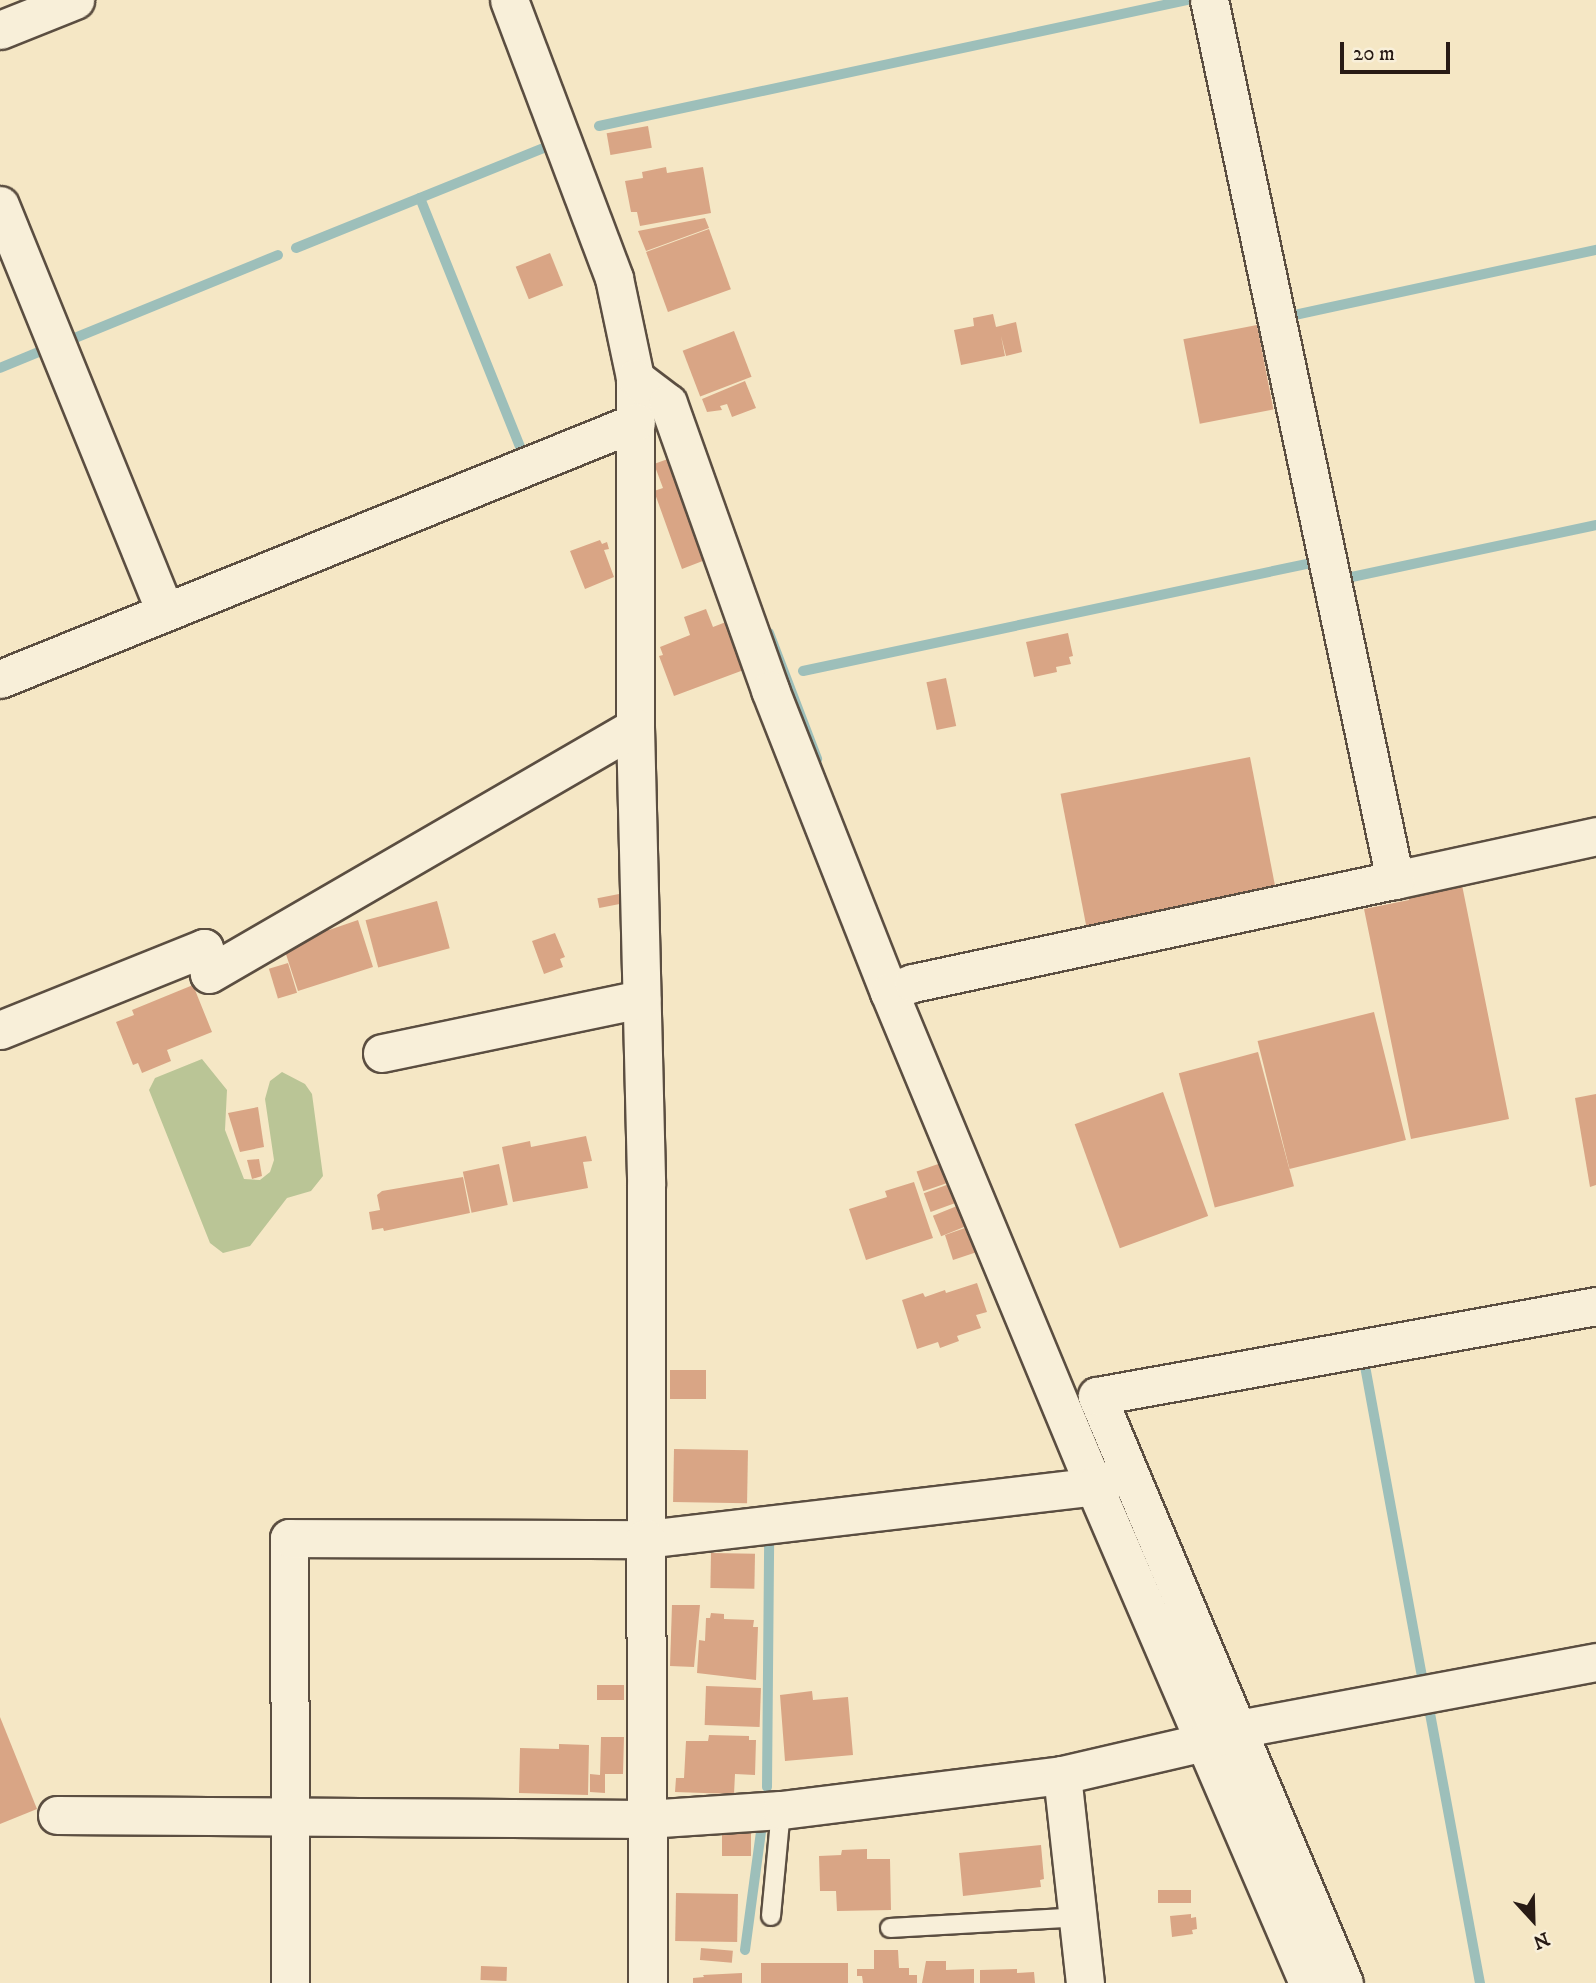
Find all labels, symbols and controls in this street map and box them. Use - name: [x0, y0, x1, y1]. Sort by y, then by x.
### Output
- scale bar: [1344, 28, 1454, 72]
- text: 20 m: [1353, 41, 1395, 67]
- north arrow: [1498, 1885, 1568, 1955]
- text: N: [1530, 1926, 1553, 1954]

